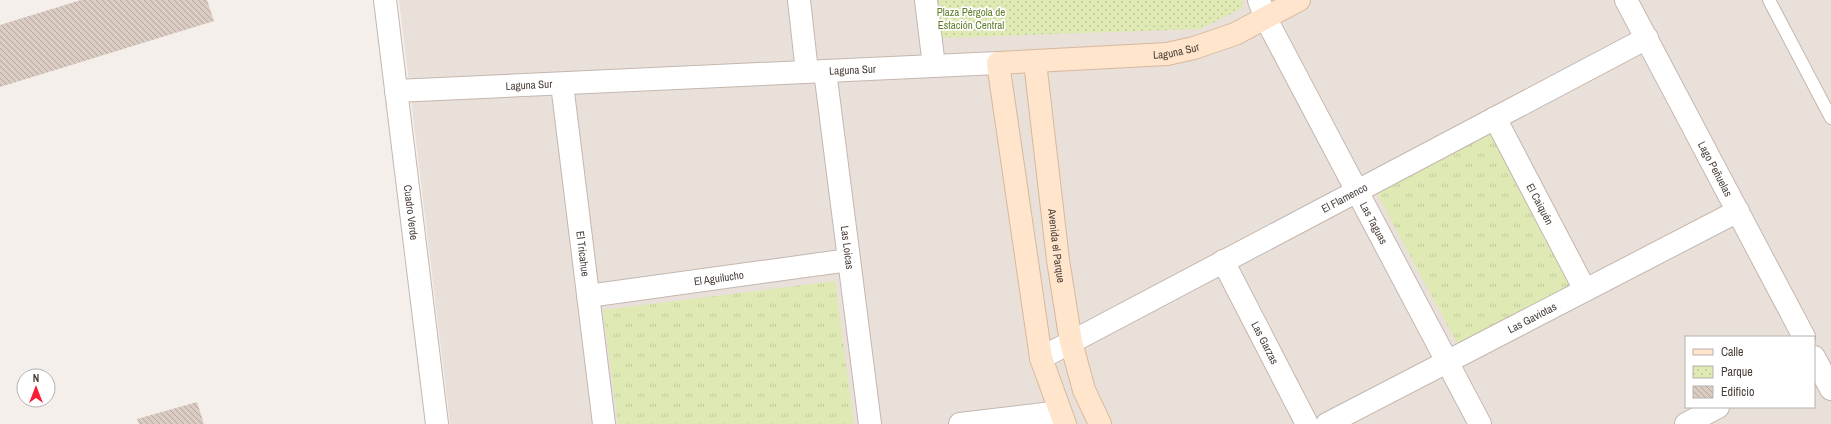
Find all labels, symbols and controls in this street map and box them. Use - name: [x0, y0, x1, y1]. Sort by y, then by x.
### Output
- park label: Plaza Pérgola de Estación Central: [937, 5, 1005, 32]
- street label: Laguna Sur: [1153, 40, 1201, 62]
- street label: Laguna Sur: [829, 62, 876, 78]
- street label: Laguna Sur: [505, 77, 553, 93]
- street label: Lago Peñuelas: [1695, 139, 1736, 199]
- street label: El Flamenco: [1319, 180, 1370, 216]
- street label: El Caiquén: [1523, 181, 1557, 227]
- street label: Cuadro Verde: [401, 184, 421, 241]
- street label: Las Taguas: [1357, 199, 1391, 247]
- street label: Avenida el Parque: [1045, 207, 1068, 284]
- street label: Las Loicas: [838, 225, 857, 271]
- street label: El Tricahue: [573, 230, 593, 277]
- street label: El Aguilucho: [693, 268, 745, 288]
- street label: Las Gaviotas: [1505, 299, 1559, 336]
- street label: Las Garzas: [1248, 319, 1282, 367]
- legend: [1685, 336, 1815, 408]
- text: Calle: [1721, 344, 1743, 360]
- text: Parque: [1721, 364, 1753, 380]
- north arrow: [16, 368, 56, 408]
- text: N: [33, 371, 39, 385]
- text: Edificio: [1721, 384, 1754, 400]

